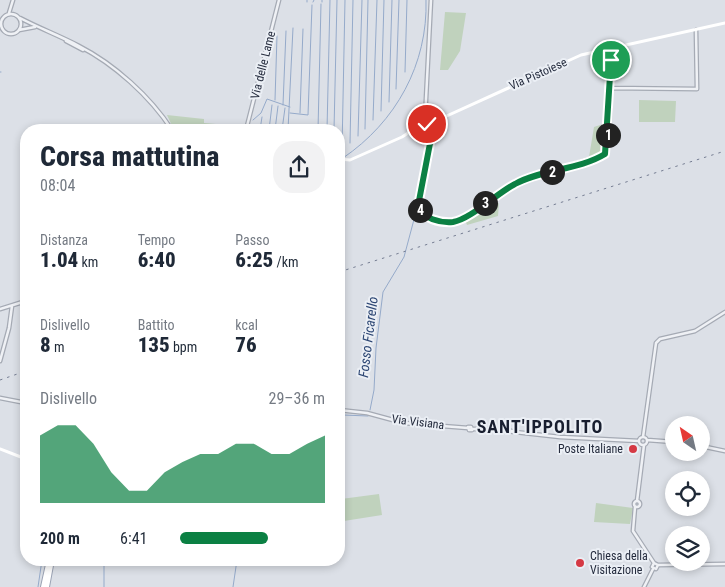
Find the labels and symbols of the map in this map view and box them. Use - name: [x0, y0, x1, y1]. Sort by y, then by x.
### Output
- street label: Via delle Lame: [248, 29, 278, 100]
- pin: [590, 39, 632, 81]
- street label: Via Pistoiese: [507, 55, 569, 93]
- pin: [406, 103, 448, 145]
- pin: 1: [596, 122, 620, 148]
- pin: 2: [540, 160, 564, 184]
- pin: 3: [472, 190, 498, 216]
- pin: 4: [408, 198, 432, 222]
- water label: Fosso Ficarello: [355, 295, 381, 378]
- street label: Via Visiana: [391, 412, 445, 432]
- district label: SANT'IPPOLITO: [477, 416, 603, 437]
- north arrow: [665, 416, 710, 461]
- place label: Poste Italiane: [558, 442, 623, 456]
- marker: Poste Italiane: [627, 443, 639, 455]
- place label: Chiesa della Visitazione: [590, 549, 648, 577]
- marker: Chiesa della Visitazione: [574, 557, 586, 569]

